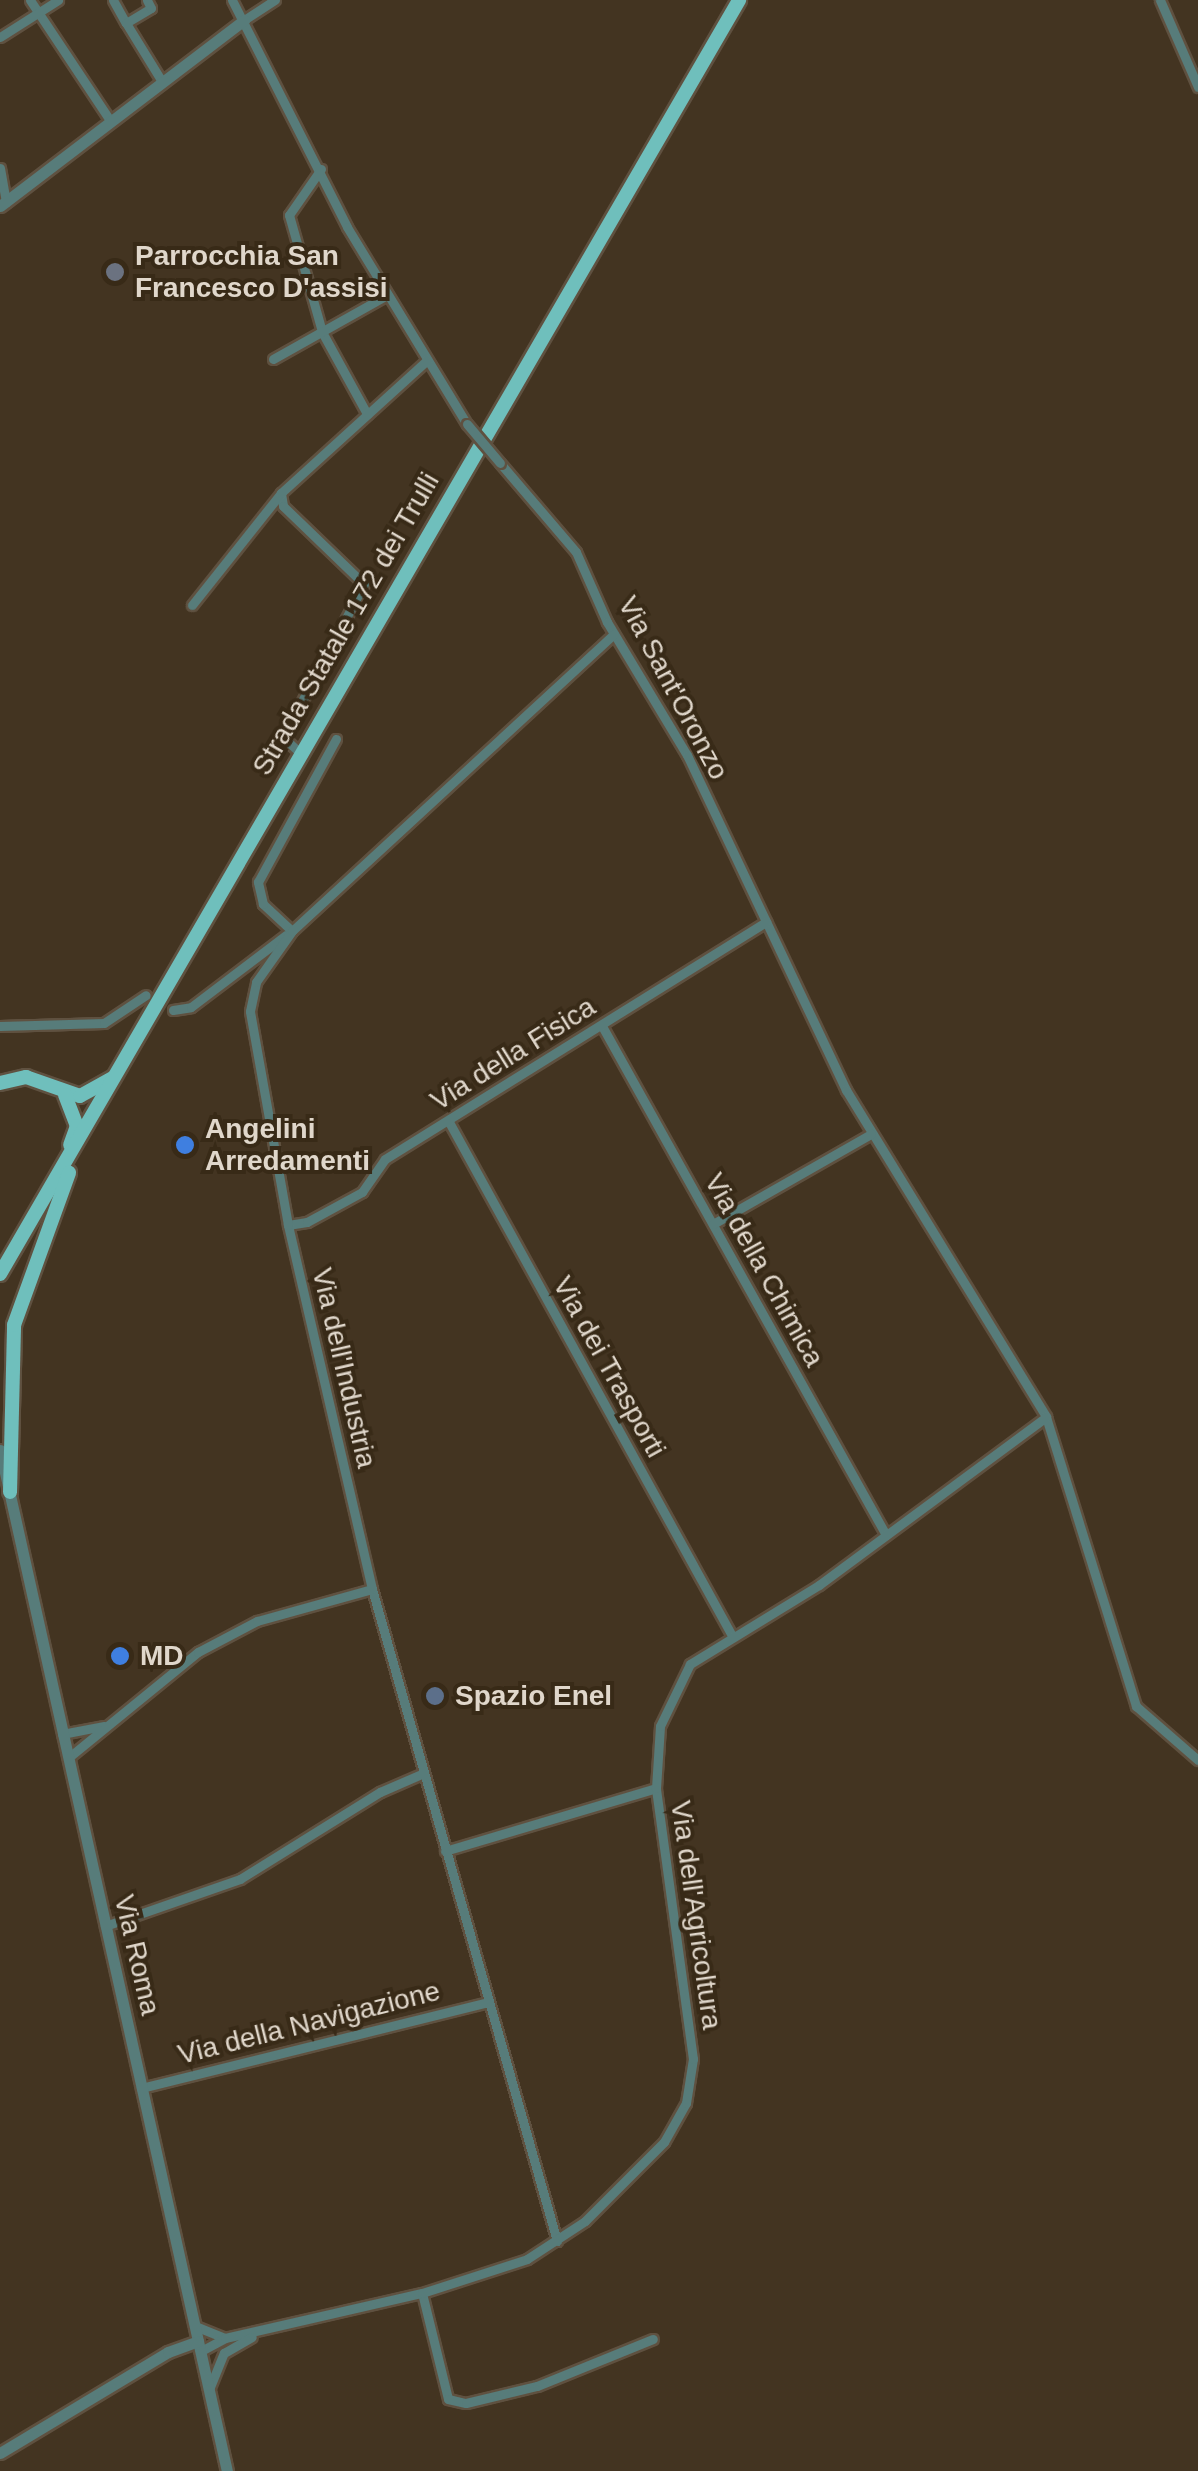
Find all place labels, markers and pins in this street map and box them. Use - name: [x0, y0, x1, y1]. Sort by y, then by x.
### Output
- place label: Parrocchia San Francesco D'assisi: [135, 239, 388, 305]
- marker: Parrocchia San Francesco D'assisi: [104, 261, 126, 283]
- place label: Angelini Arredamenti: [205, 1112, 370, 1178]
- marker: Angelini Arredamenti: [174, 1134, 196, 1156]
- place label: MD: [140, 1639, 184, 1673]
- marker: MD: [109, 1645, 131, 1667]
- place label: Spazio Enel: [455, 1679, 612, 1713]
- marker: Spazio Enel: [424, 1685, 446, 1707]

